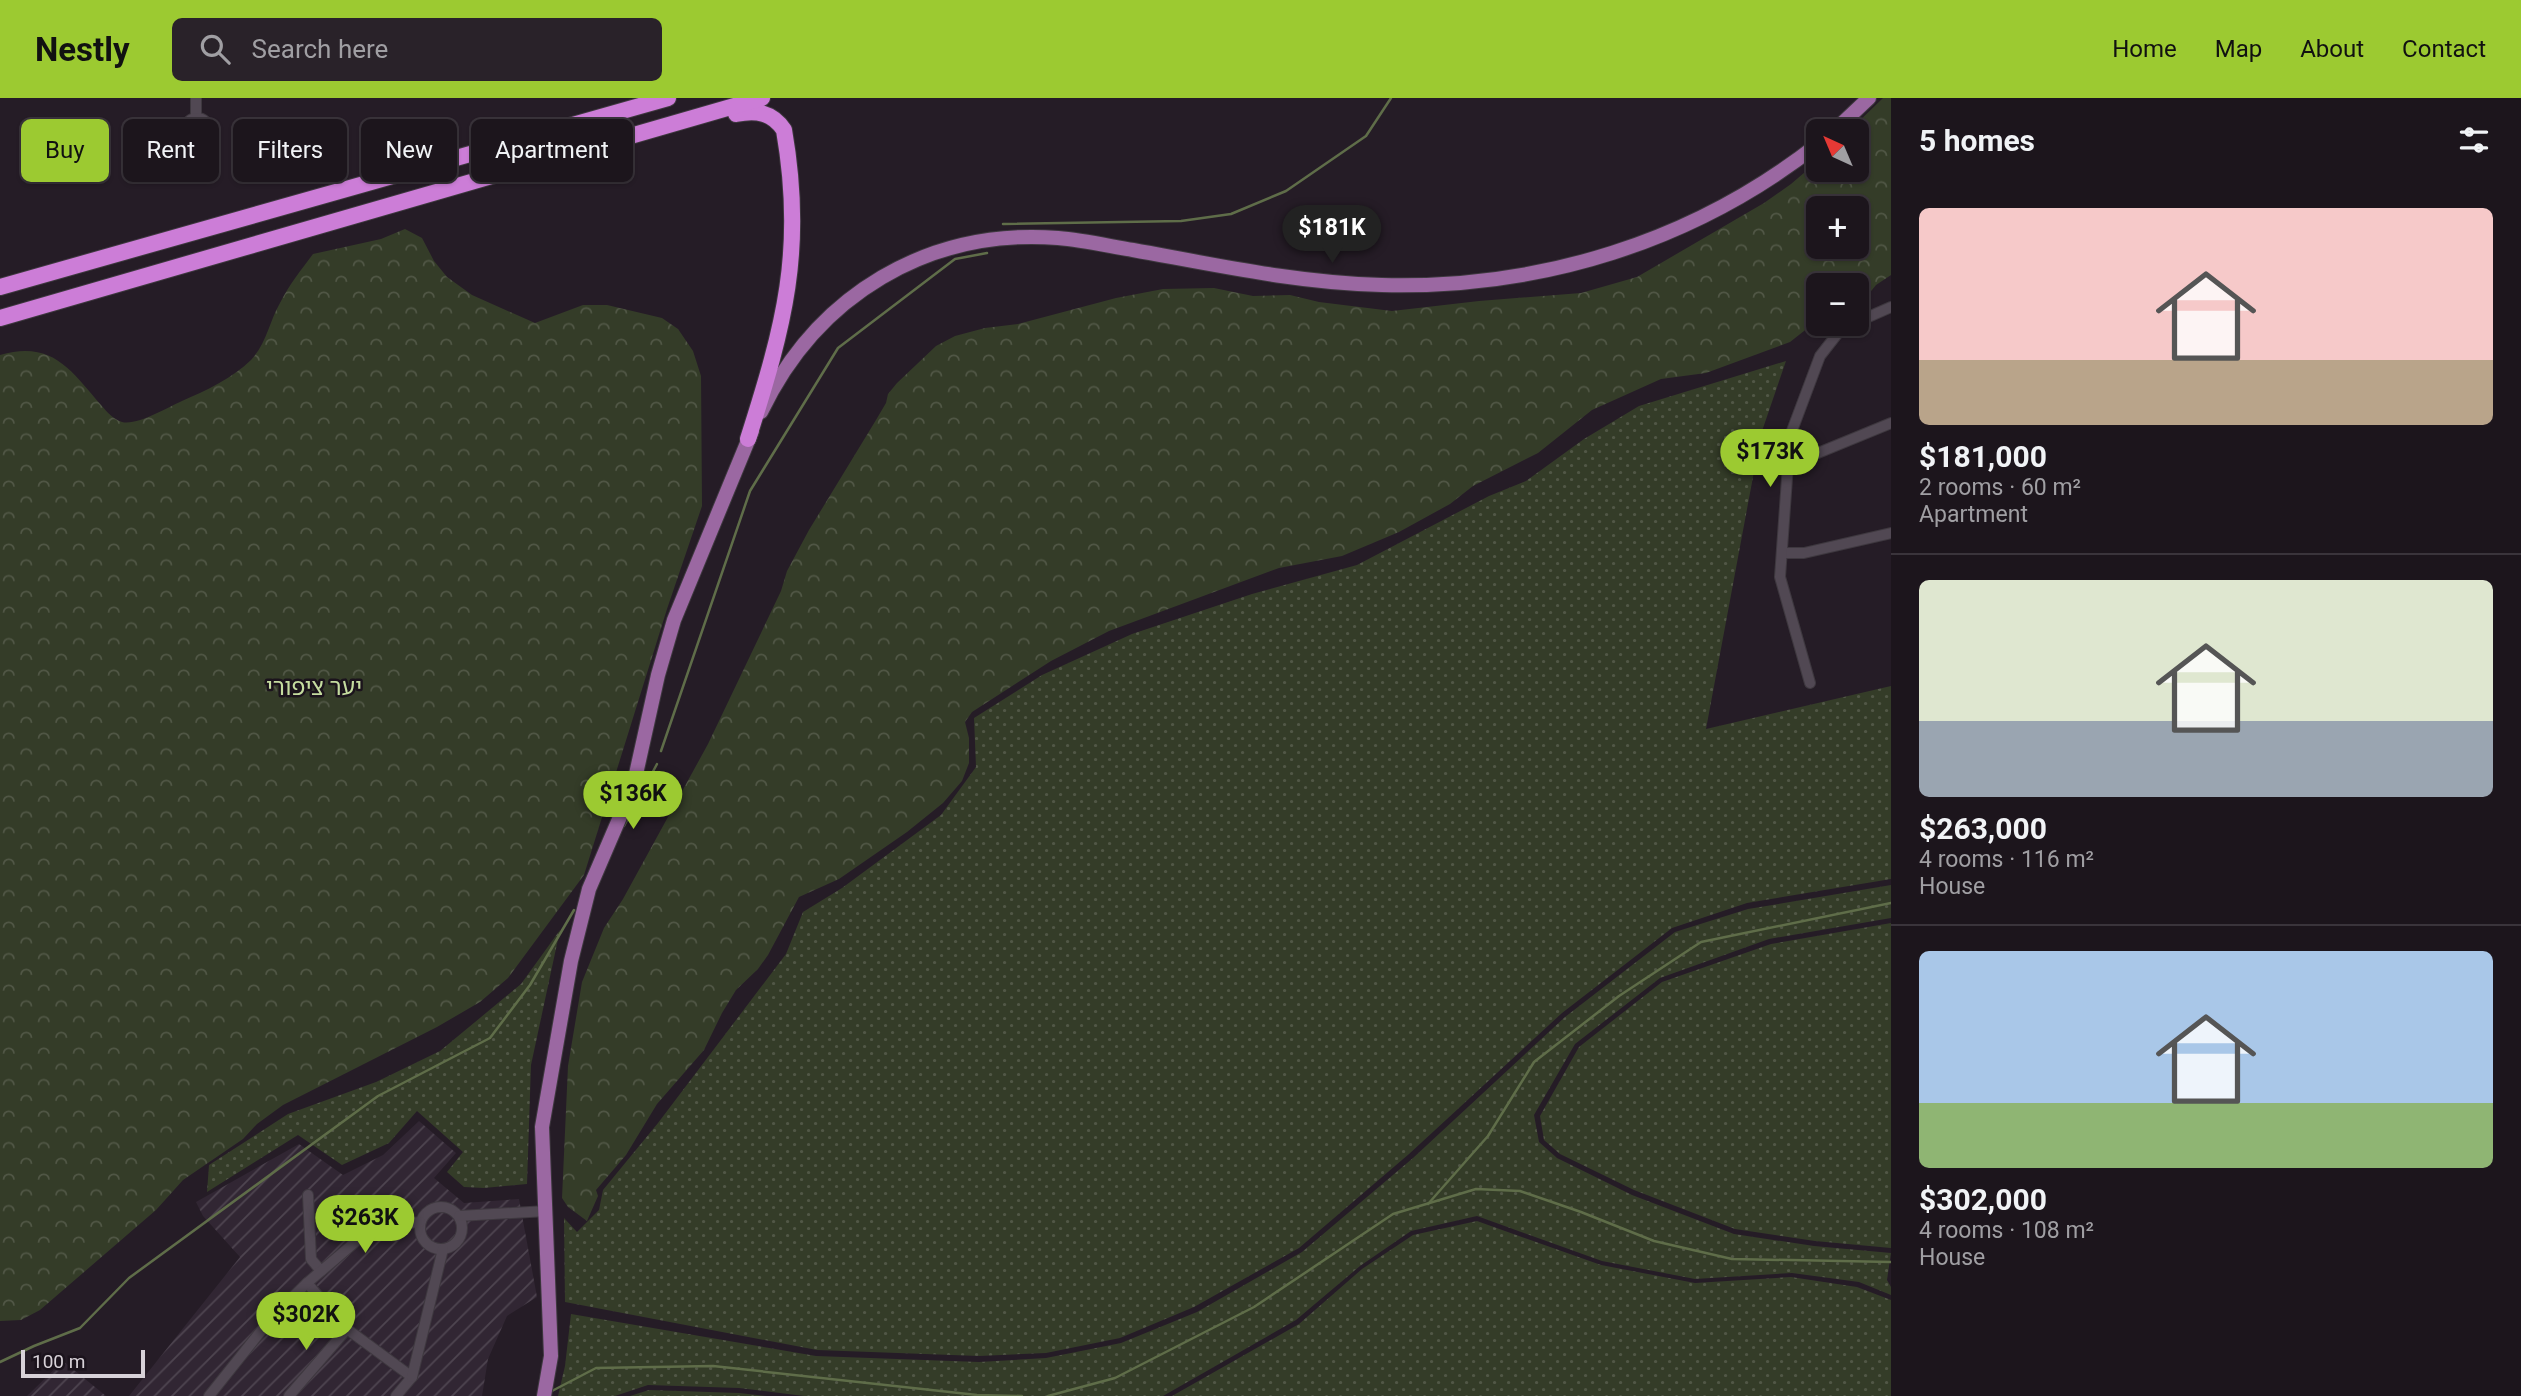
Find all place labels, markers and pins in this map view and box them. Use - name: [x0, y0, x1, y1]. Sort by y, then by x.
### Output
- pin: $181K: [1283, 206, 1381, 265]
- pin: $173K: [1721, 430, 1819, 489]
- pin: $136K: [584, 772, 682, 831]
- pin: $263K: [316, 1196, 414, 1255]
- pin: $302K: [257, 1292, 355, 1352]

